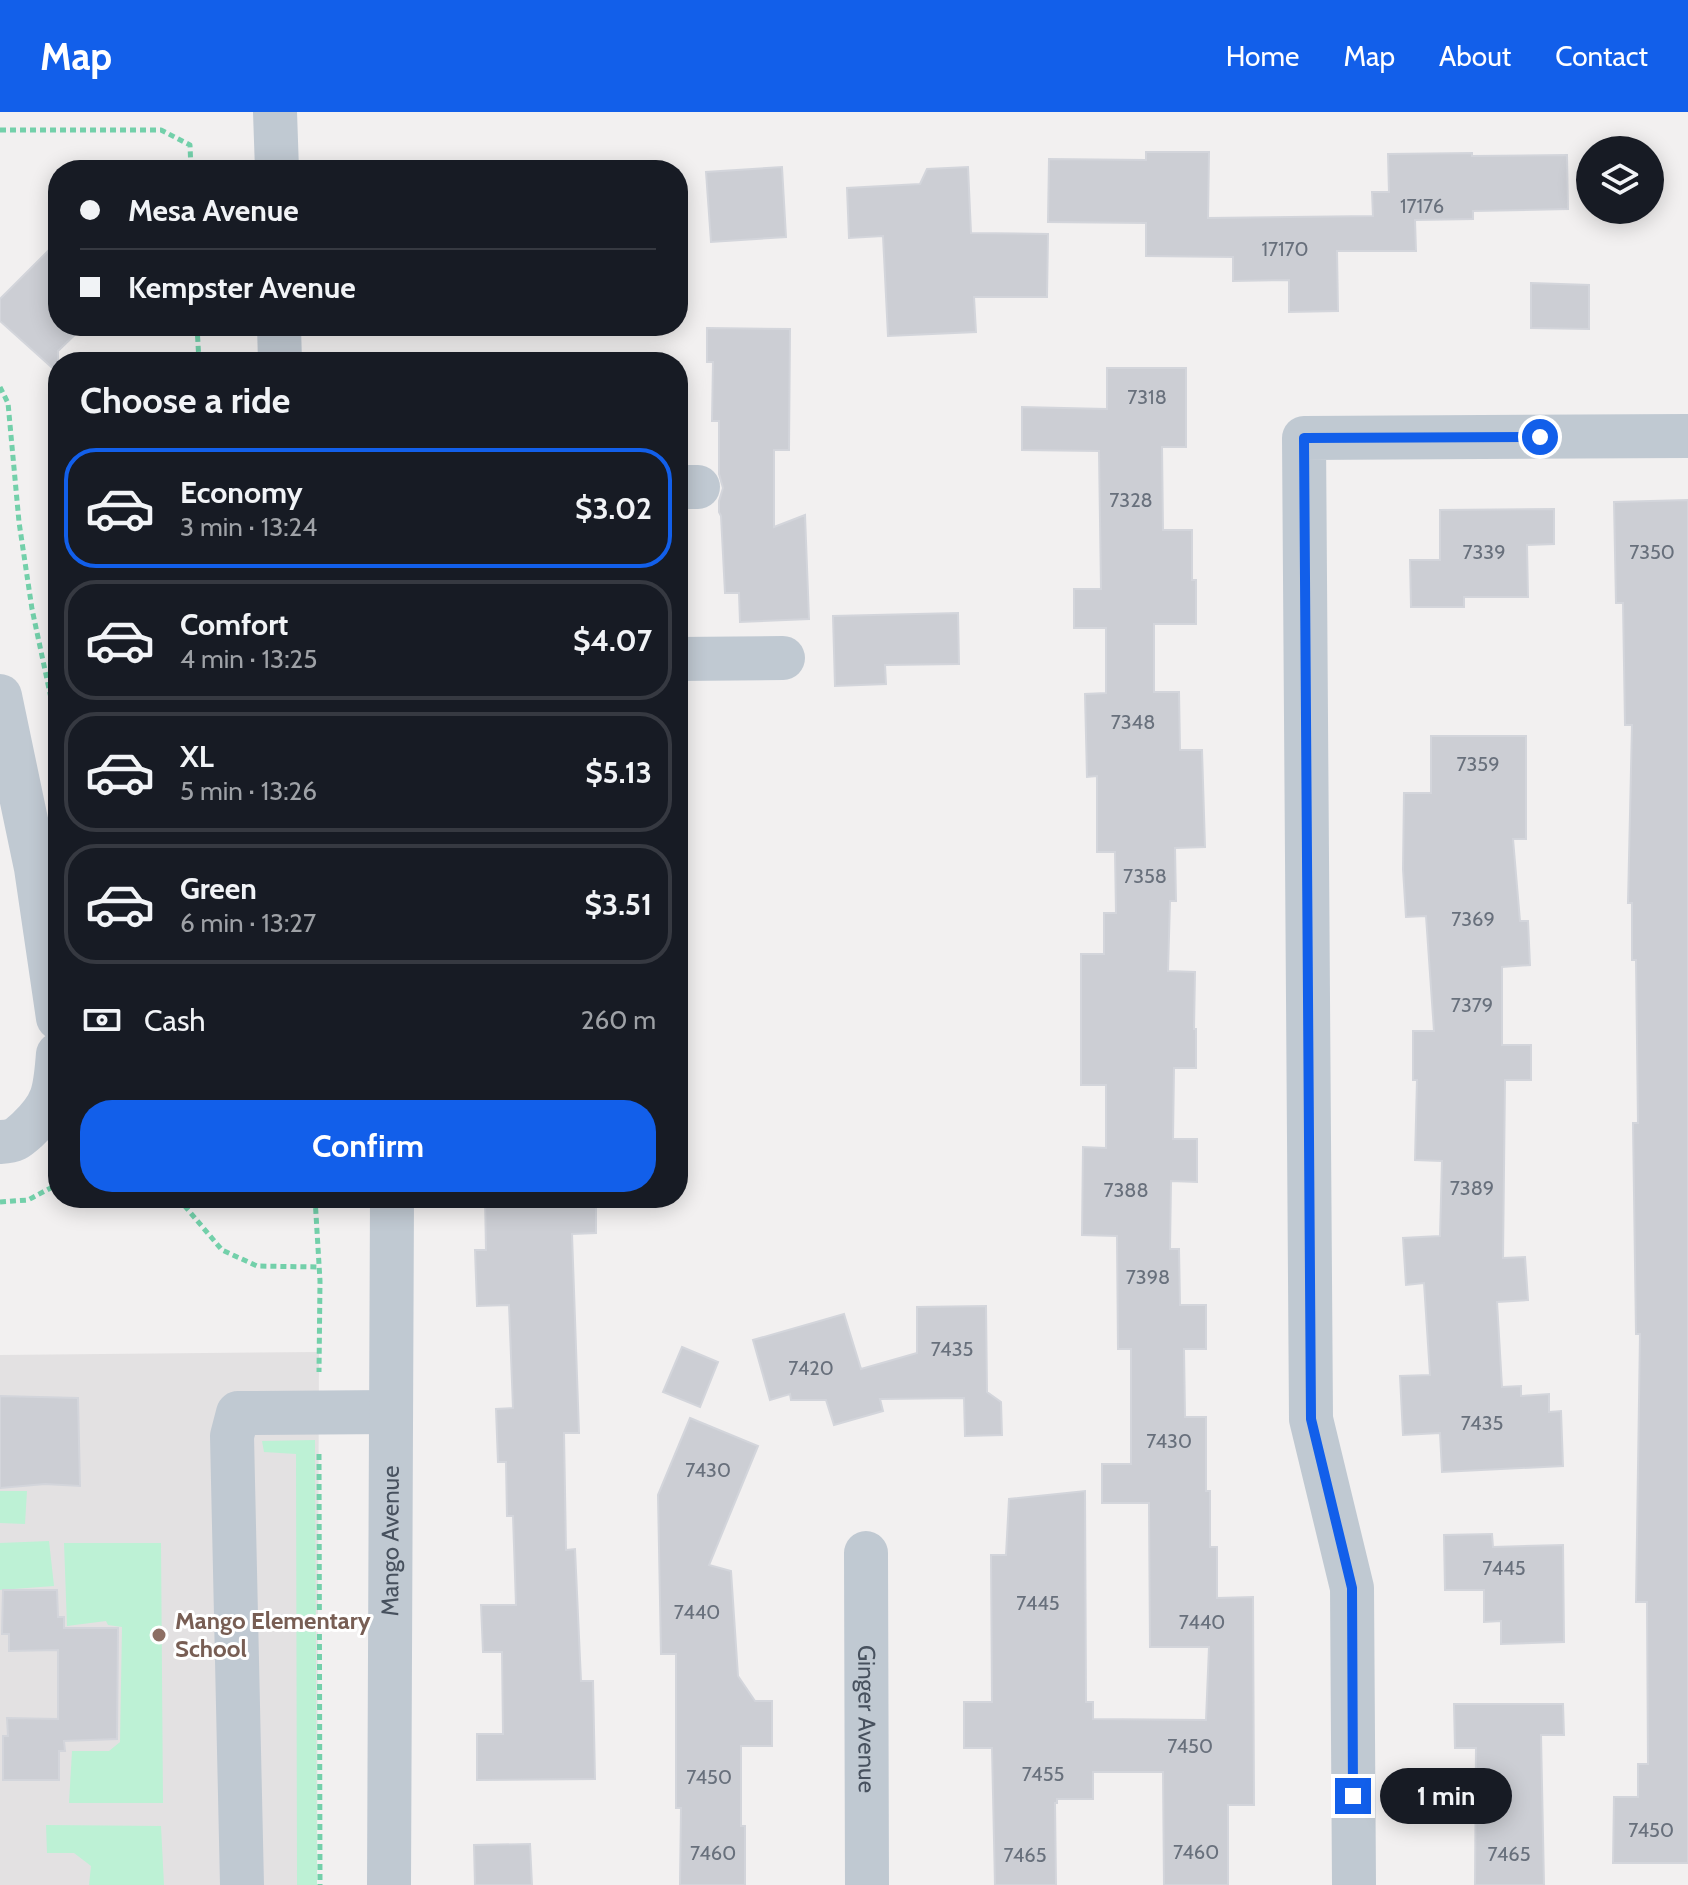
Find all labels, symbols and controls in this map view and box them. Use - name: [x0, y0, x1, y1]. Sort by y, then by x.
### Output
- text: Map: [40, 33, 112, 80]
- text: Home: [1226, 39, 1299, 73]
- text: Map: [1343, 39, 1395, 73]
- text: About: [1439, 39, 1511, 73]
- text: Contact: [1555, 39, 1648, 73]
- map controls: [1576, 136, 1664, 224]
- button: layers: [1576, 136, 1664, 224]
- text: Mesa Avenue: [128, 192, 299, 229]
- house number: 17176: [1400, 194, 1444, 218]
- house number: 17170: [1262, 237, 1308, 261]
- text: Kempster Avenue: [128, 269, 356, 306]
- text: Choose a ride: [80, 378, 290, 422]
- house number: 7318: [1127, 385, 1167, 409]
- route start: [1522, 419, 1558, 455]
- icon: car: [84, 472, 156, 544]
- text: Economy: [180, 474, 303, 511]
- house number: 7328: [1109, 488, 1153, 512]
- text: $3.02: [575, 490, 652, 527]
- text: 3 min · 13:24: [180, 511, 317, 543]
- house number: 7339: [1462, 540, 1506, 564]
- house number: 7350: [1629, 540, 1675, 564]
- icon: car: [84, 604, 156, 676]
- text: Comfort: [180, 606, 288, 643]
- text: $4.07: [573, 622, 652, 659]
- text: 4 min · 13:25: [180, 643, 317, 675]
- house number: 7348: [1111, 710, 1155, 734]
- icon: car: [84, 736, 156, 808]
- text: XL: [180, 738, 214, 775]
- house number: 7359: [1456, 752, 1500, 776]
- text: $5.13: [585, 754, 652, 791]
- text: 5 min · 13:26: [180, 775, 317, 807]
- house number: 7358: [1123, 864, 1167, 888]
- icon: car: [84, 868, 156, 940]
- text: Green: [180, 870, 257, 907]
- text: $3.51: [585, 886, 652, 923]
- text: 6 min · 13:27: [180, 907, 316, 939]
- house number: 7369: [1451, 907, 1495, 931]
- house number: 7379: [1451, 993, 1493, 1017]
- icon: cash: [80, 998, 124, 1042]
- text: Cash: [144, 1002, 206, 1039]
- text: 260 m: [581, 1004, 656, 1036]
- button: Confirm: [80, 1100, 656, 1192]
- house number: 7389: [1450, 1176, 1494, 1200]
- house number: 7388: [1103, 1178, 1149, 1202]
- house number: 7398: [1126, 1265, 1170, 1289]
- house number: 7435: [931, 1337, 973, 1361]
- house number: 7420: [788, 1356, 834, 1380]
- house number: 7435: [1461, 1411, 1503, 1435]
- house number: 7430: [1146, 1429, 1192, 1453]
- house number: 7430: [685, 1458, 731, 1482]
- street label: Mango Avenue: [375, 1465, 405, 1617]
- house number: 7445: [1482, 1556, 1526, 1580]
- house number: 7445: [1016, 1591, 1060, 1615]
- house number: 7440: [674, 1600, 720, 1624]
- place label: Mango Elementary School: [175, 1606, 371, 1663]
- house number: 7440: [1179, 1610, 1225, 1634]
- marker: Mango Elementary School: [150, 1626, 168, 1644]
- street label: Ginger Avenue: [852, 1645, 882, 1793]
- house number: 7450: [1167, 1734, 1213, 1758]
- house number: 7455: [1022, 1762, 1064, 1786]
- house number: 7450: [686, 1765, 732, 1789]
- callout: 1 min: [1381, 1768, 1513, 1824]
- route end: [1335, 1778, 1371, 1814]
- text: 1 min: [1417, 1780, 1475, 1812]
- house number: 7450: [1628, 1818, 1674, 1842]
- house number: 7460: [1173, 1840, 1219, 1864]
- house number: 7460: [690, 1841, 736, 1865]
- house number: 7465: [1487, 1842, 1531, 1866]
- house number: 7465: [1003, 1843, 1047, 1867]

